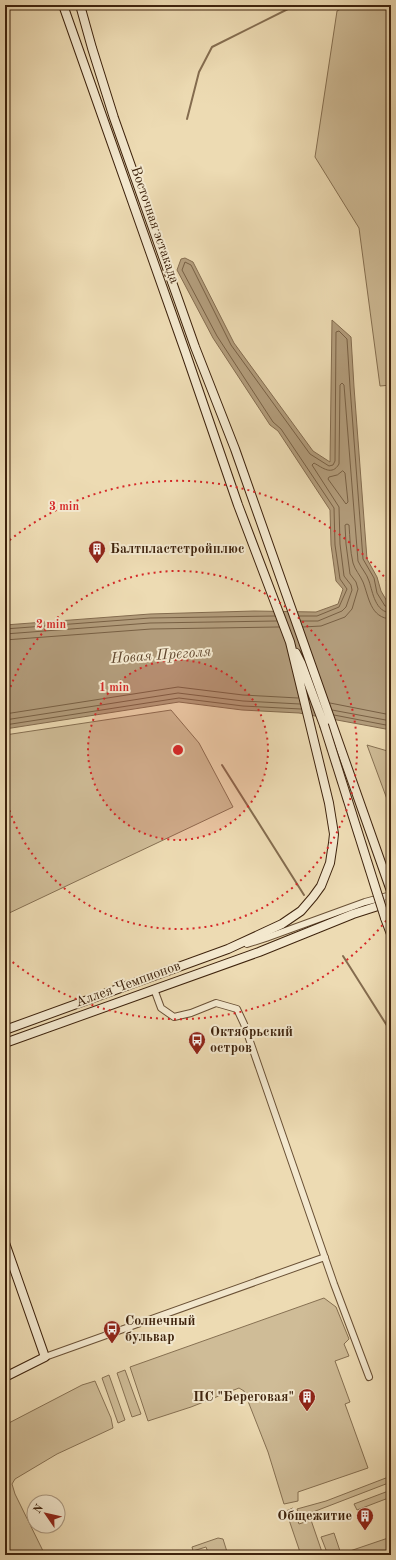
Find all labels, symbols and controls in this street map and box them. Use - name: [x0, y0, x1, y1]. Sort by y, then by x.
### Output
- street label: Восточная эстакада: [128, 165, 182, 285]
- text: 3 min: [49, 501, 79, 513]
- building icon: Балтпластстройплюс: [87, 539, 107, 564]
- place label: Балтпластстройплюс: [110, 542, 245, 556]
- text: 2 min: [36, 619, 66, 631]
- water label: Новая Преголя: [109, 645, 212, 667]
- text: 1 min: [99, 682, 129, 694]
- centre of rings: [171, 743, 185, 757]
- street label: Аллея Чемпионов: [74, 958, 183, 1010]
- place label: Октябрьский остров: [210, 1025, 293, 1055]
- bus stop icon: Октябрьский остров: [187, 1030, 207, 1055]
- place label: Солнечный бульвар: [125, 1314, 196, 1344]
- bus stop icon: Солнечный бульвар: [102, 1319, 122, 1344]
- building icon: ПС "Береговая": [297, 1387, 317, 1412]
- place label: ПС "Береговая": [193, 1390, 294, 1404]
- north arrow: [26, 1494, 66, 1534]
- text: N: [32, 1502, 46, 1516]
- building icon: Общежитие: [355, 1506, 375, 1531]
- place label: Общежитие: [277, 1509, 352, 1523]

